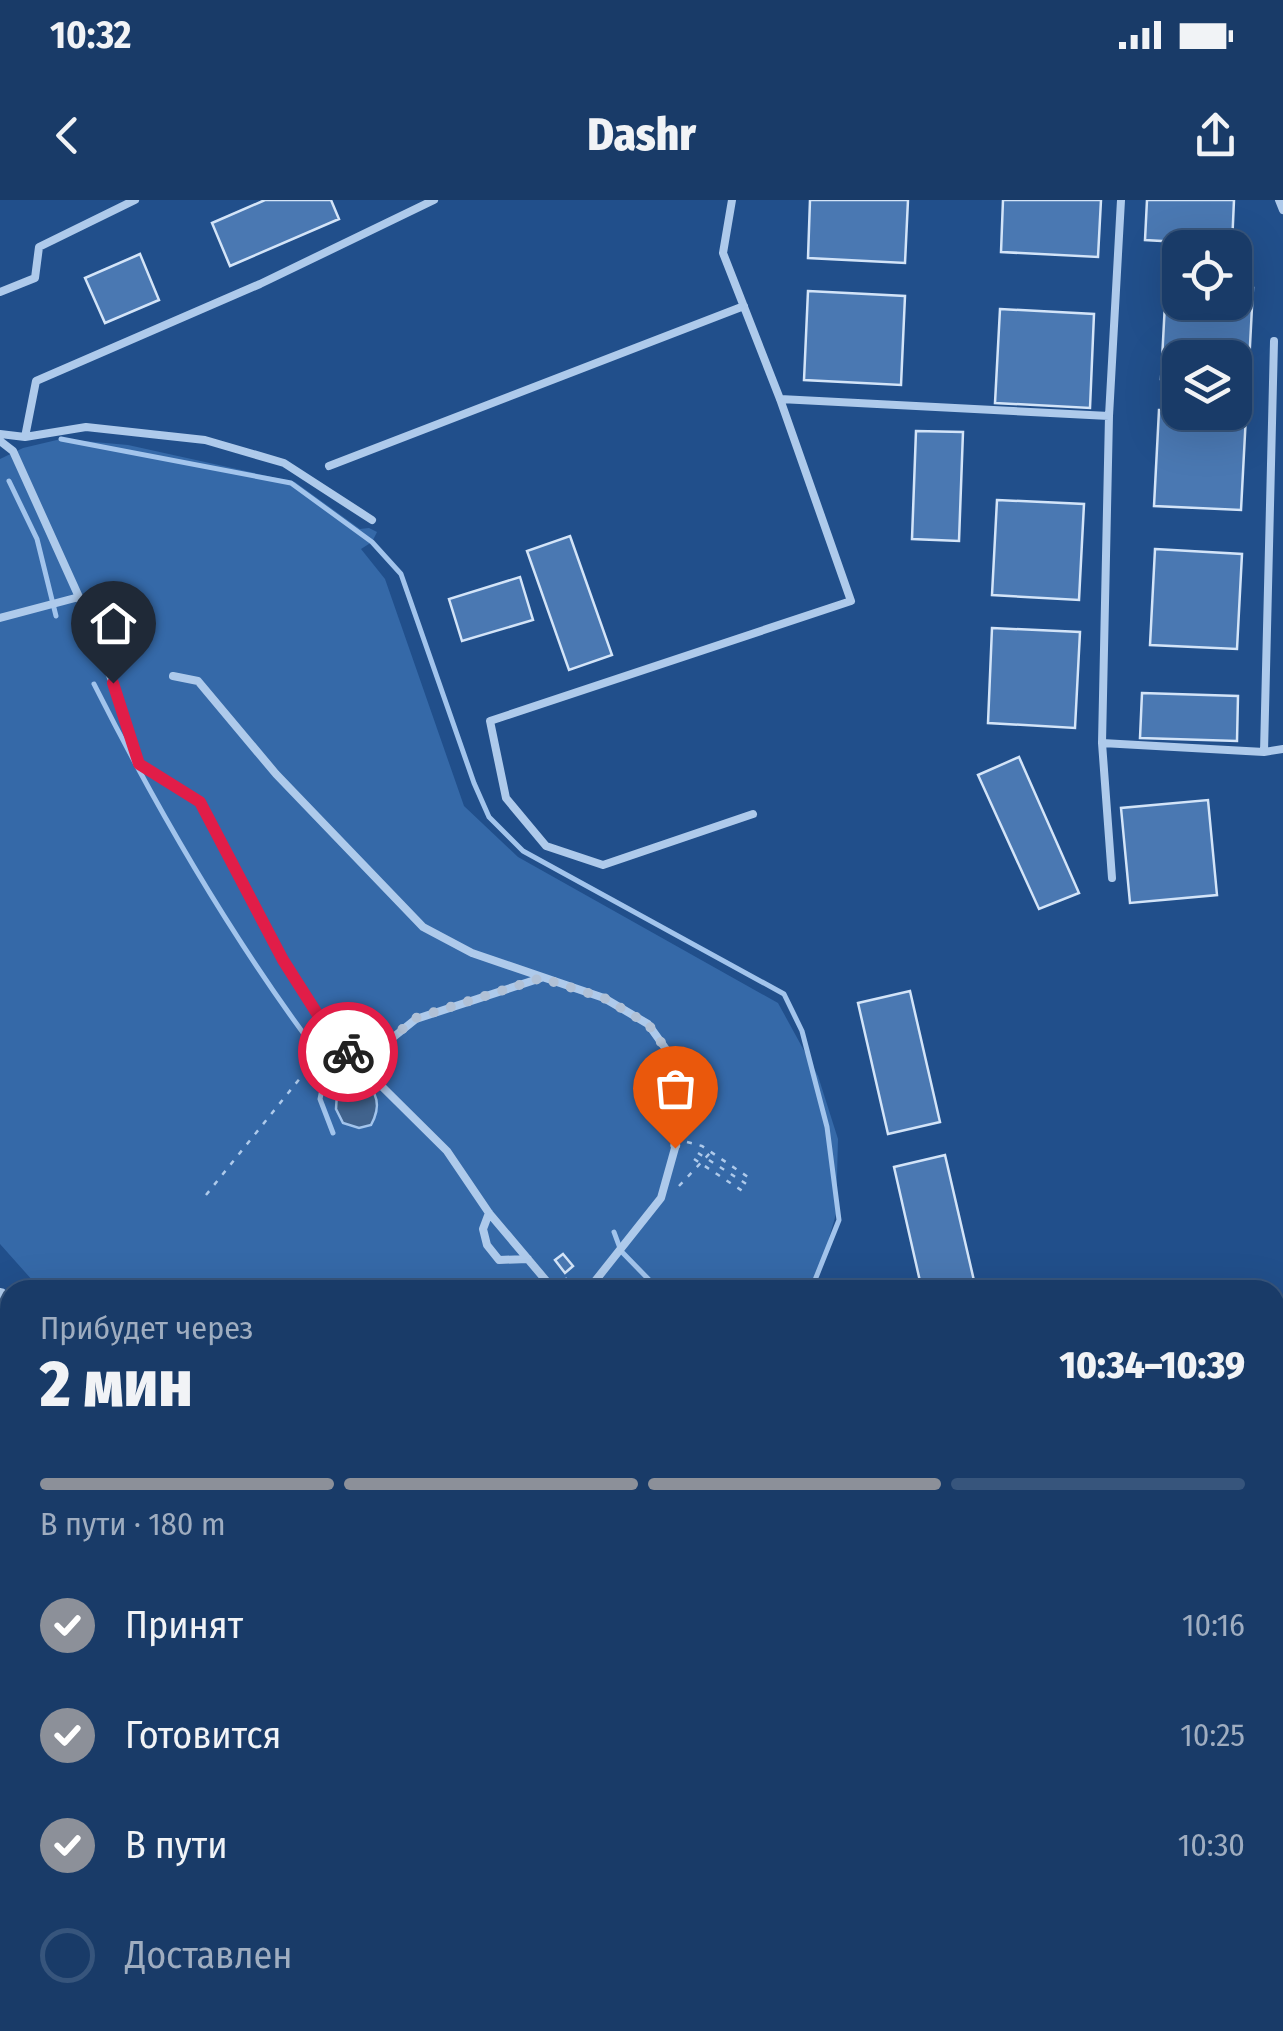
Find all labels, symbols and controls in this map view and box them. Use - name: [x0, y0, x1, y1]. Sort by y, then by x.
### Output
- text: 10:32: [50, 12, 131, 58]
- icon: back: [40, 108, 95, 163]
- text: Dashr: [587, 108, 696, 162]
- icon: share: [1188, 108, 1243, 163]
- map controls: [1162, 230, 1252, 430]
- button: locate: [1162, 230, 1252, 320]
- button: layers: [1162, 340, 1252, 430]
- pin: [71, 581, 156, 684]
- icon: home: [86, 596, 141, 651]
- courier: [298, 1002, 398, 1102]
- icon: bike: [321, 1025, 376, 1080]
- pin: [633, 1046, 718, 1149]
- icon: bag: [648, 1061, 703, 1116]
- text: Прибудет через: [40, 1309, 253, 1347]
- text: 10:34–10:39: [1060, 1342, 1245, 1388]
- text: 2 мин: [40, 1345, 193, 1423]
- text: В пути · 180 m: [40, 1505, 226, 1543]
- icon: check: [40, 1598, 95, 1653]
- text: Принят: [125, 1602, 243, 1648]
- text: 10:16: [1182, 1606, 1245, 1644]
- icon: check: [40, 1708, 95, 1763]
- text: Готовится: [125, 1712, 281, 1758]
- text: 10:25: [1180, 1716, 1245, 1754]
- icon: check: [40, 1818, 95, 1873]
- text: В пути: [125, 1822, 228, 1868]
- text: 10:30: [1178, 1826, 1245, 1864]
- text: Доставлен: [125, 1932, 292, 1978]

